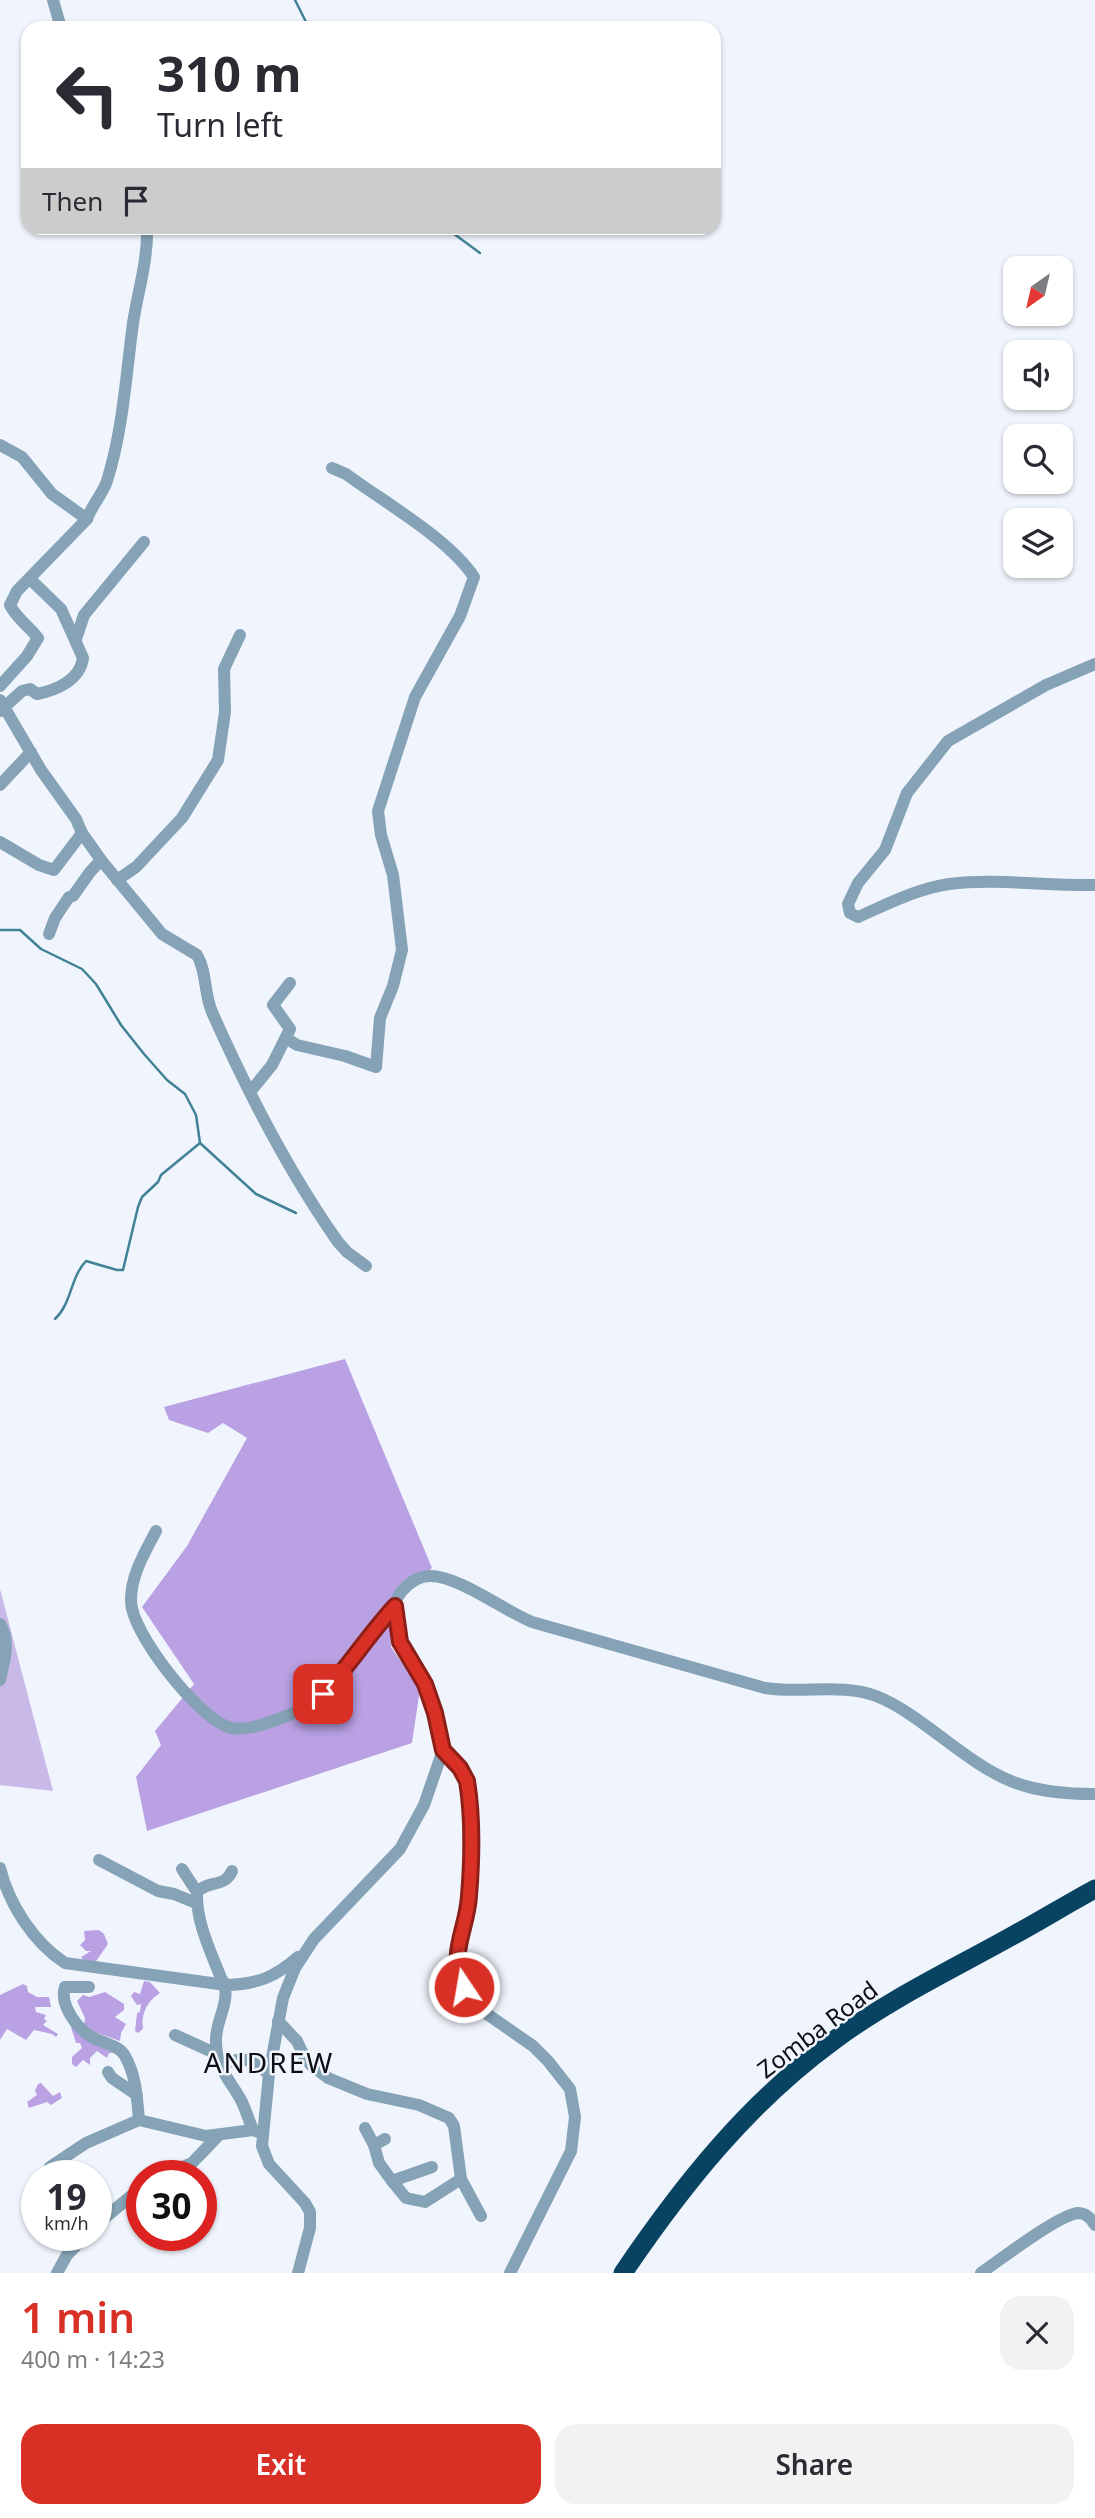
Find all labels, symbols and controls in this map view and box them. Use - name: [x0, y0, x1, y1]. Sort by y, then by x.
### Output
- text: 310 m: [157, 40, 302, 106]
- icon: left: [42, 49, 133, 140]
- text: Turn left: [157, 103, 283, 146]
- icon: arrive: [117, 182, 155, 220]
- text: Then: [42, 183, 103, 219]
- north arrow: [1003, 256, 1073, 326]
- map controls: [1003, 256, 1073, 578]
- button: sound: [1003, 340, 1073, 410]
- button: search: [1003, 424, 1073, 494]
- button: layers: [1003, 508, 1073, 578]
- pin: [293, 1664, 353, 1724]
- icon: arrive: [304, 1675, 342, 1713]
- position arrow: [427, 1950, 501, 2024]
- street label: Zomba Road: [750, 1973, 884, 2085]
- district label: ANDREW: [204, 2043, 334, 2081]
- speed limit sign: 30: [126, 2160, 217, 2251]
- text: 19: [46, 2173, 87, 2220]
- text: km/h: [44, 2211, 89, 2235]
- text: 1 min: [21, 2288, 135, 2345]
- button: close: [1000, 2296, 1074, 2370]
- text: 400 m · 14:23: [21, 2343, 165, 2375]
- button: Exit: [21, 2424, 541, 2504]
- button: Share: [555, 2424, 1074, 2504]

